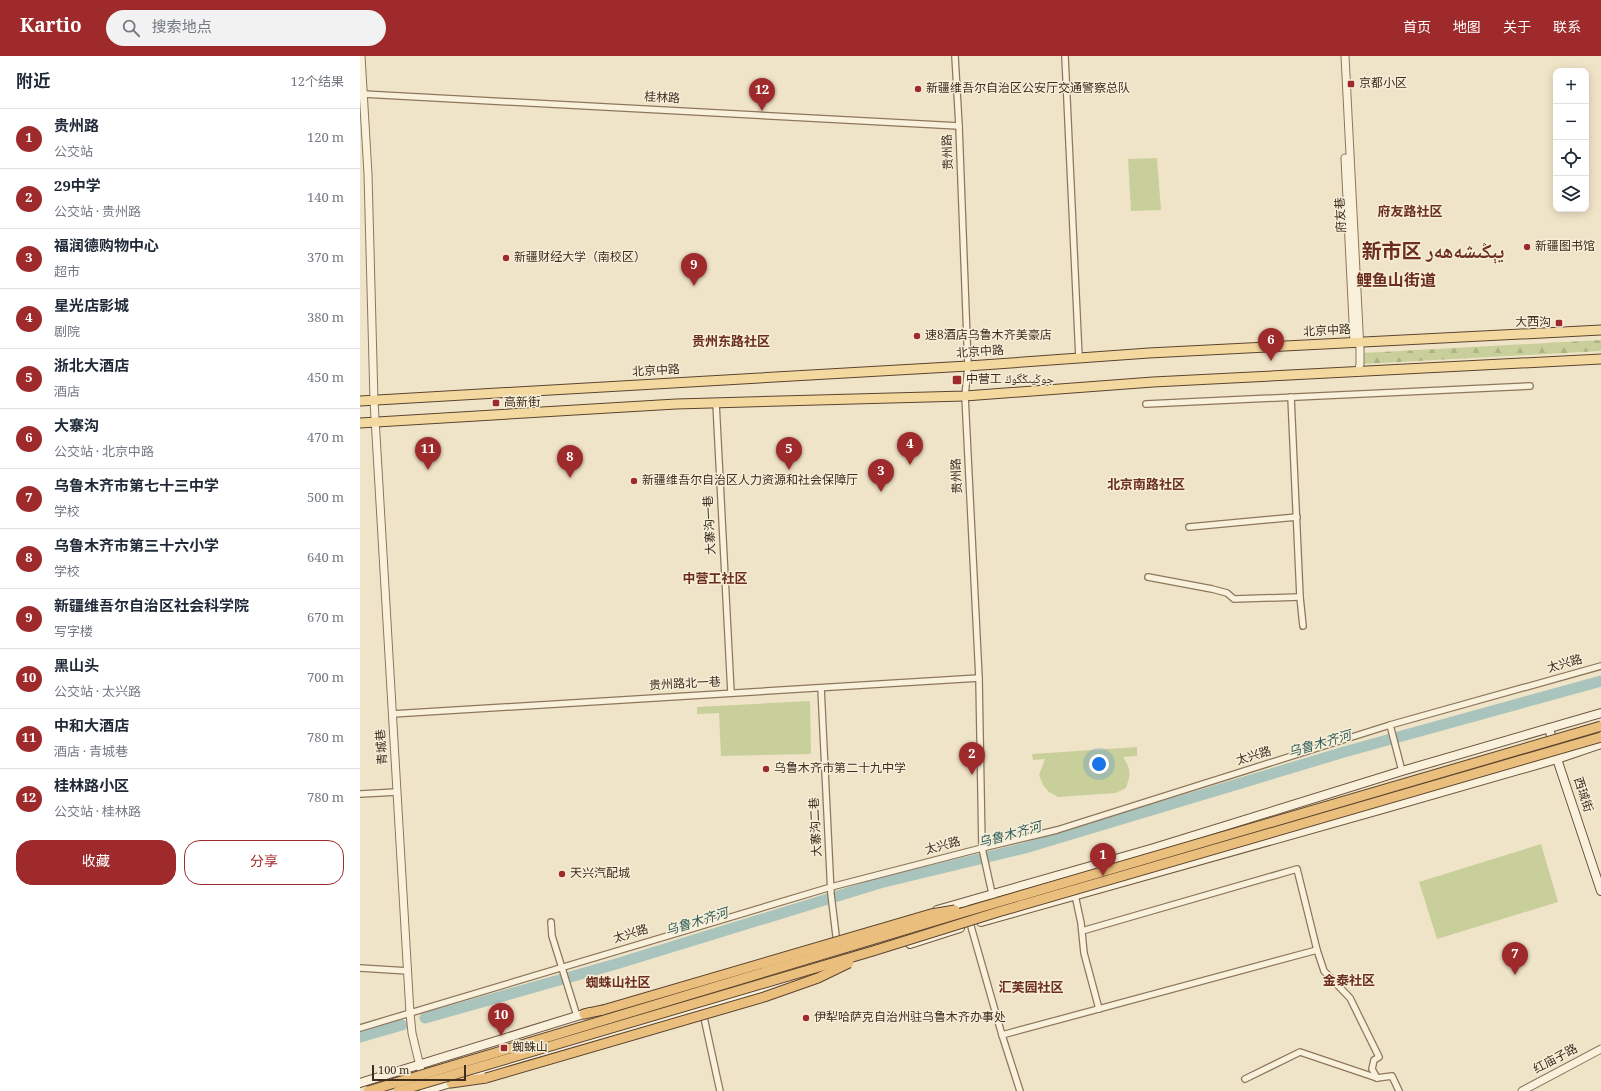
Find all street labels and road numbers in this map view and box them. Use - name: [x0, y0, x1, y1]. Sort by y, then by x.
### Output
- street label: 桂林路: [643, 88, 681, 110]
- street label: 贵州路: [938, 134, 960, 170]
- street label: 府友巷: [1331, 196, 1353, 234]
- street label: 北京中路: [1302, 320, 1352, 344]
- street label: 北京中路: [955, 341, 1005, 365]
- street label: 北京中路: [631, 360, 681, 384]
- street label: 贵州路: [947, 457, 969, 495]
- street label: 大寨沟一巷: [699, 494, 723, 556]
- street label: 太兴路: [1545, 650, 1585, 680]
- street label: 贵州路北一巷: [648, 673, 722, 697]
- street label: 青城巷: [371, 728, 395, 766]
- street label: 太兴路: [1234, 742, 1274, 772]
- street label: 西珹街: [1566, 775, 1598, 815]
- street label: 大寨沟二巷: [805, 796, 829, 858]
- street label: 太兴路: [923, 832, 963, 862]
- street label: 太兴路: [611, 920, 651, 950]
- street label: 红庙子路: [1530, 1039, 1582, 1081]

